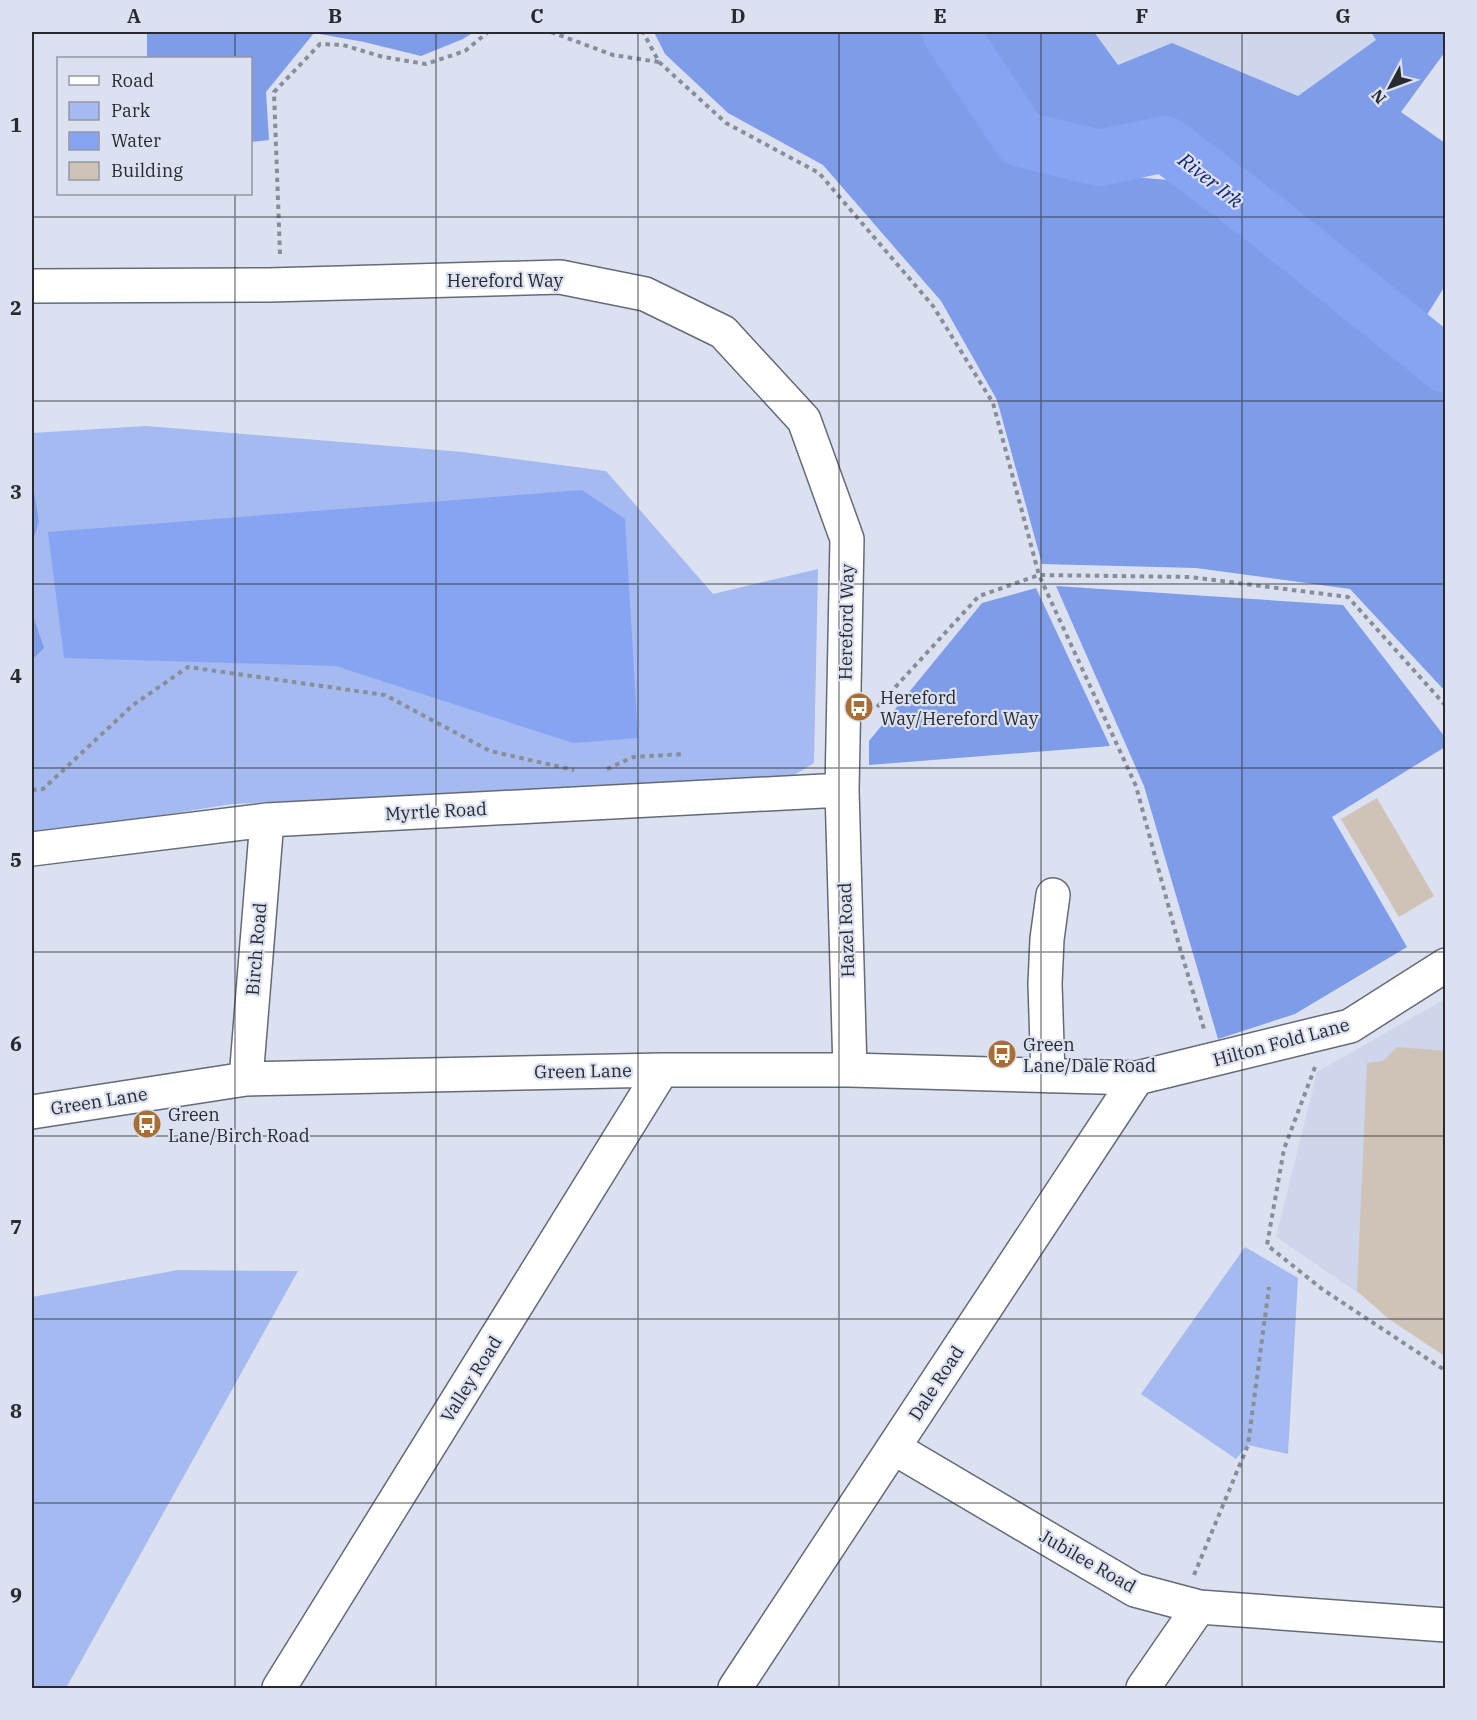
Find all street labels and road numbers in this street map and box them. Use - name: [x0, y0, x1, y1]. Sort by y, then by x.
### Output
- street label: Hereford Way: [447, 269, 564, 292]
- street label: Hereford Way: [833, 563, 859, 680]
- street label: Myrtle Road: [384, 797, 488, 825]
- street label: Hazel Road: [833, 882, 859, 978]
- street label: Birch Road: [240, 901, 272, 996]
- street label: Hilton Fold Lane: [1210, 1013, 1352, 1071]
- street label: Green Lane: [534, 1059, 632, 1083]
- street label: Green Lane: [49, 1082, 149, 1120]
- street label: Valley Road: [435, 1331, 507, 1427]
- street label: Dale Road: [903, 1341, 969, 1425]
- street label: Jubilee Road: [1036, 1524, 1140, 1598]

